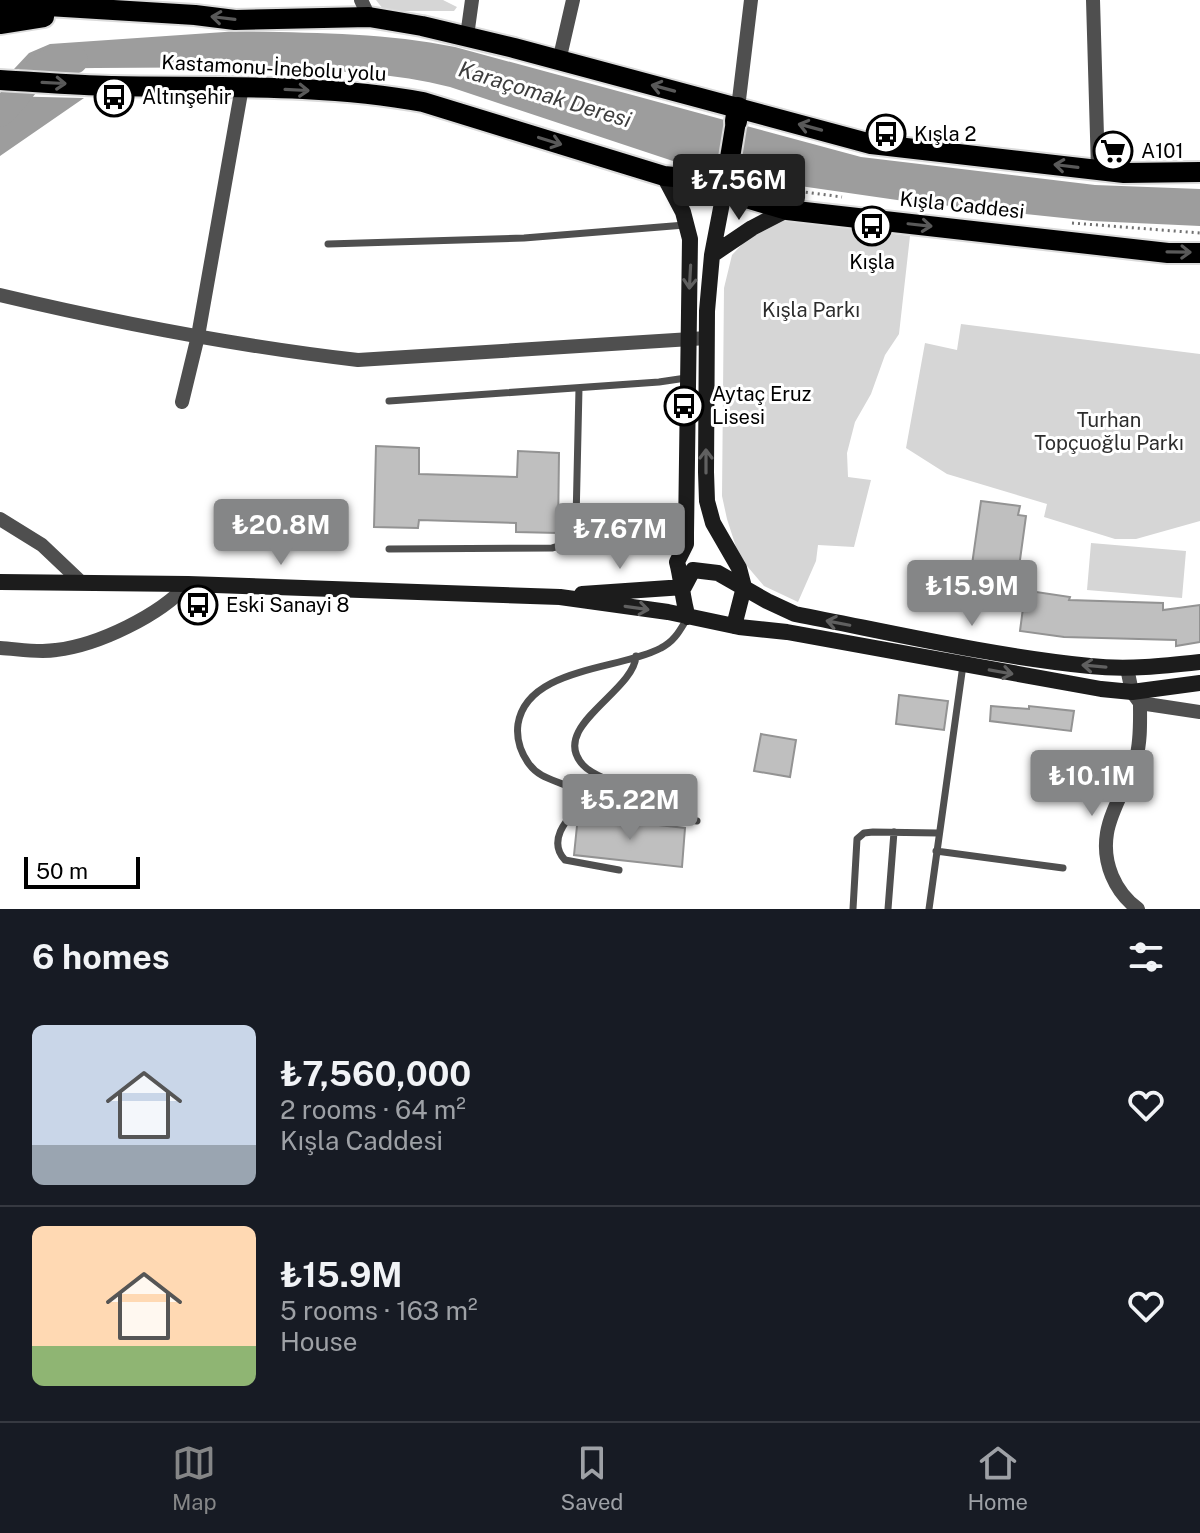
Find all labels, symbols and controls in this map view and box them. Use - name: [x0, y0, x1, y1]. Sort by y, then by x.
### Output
- one-way arrow: [210, 11, 237, 26]
- street label: Kastamonu-İnebolu yolu: [161, 50, 387, 86]
- water label: Karaçomak Deresi: [456, 55, 635, 133]
- one-way arrow: [40, 76, 67, 91]
- bus stop icon: Altınşehir: [93, 76, 135, 118]
- one-way arrow: [650, 80, 676, 95]
- one-way arrow: [283, 83, 310, 98]
- place label: Altınşehir: [142, 85, 232, 109]
- bus stop icon: Kışla 2: [865, 113, 907, 155]
- one-way arrow: [797, 119, 823, 134]
- place label: Kışla 2: [914, 122, 976, 146]
- supermarket icon: A101: [1092, 130, 1134, 172]
- one-way arrow: [537, 134, 563, 149]
- place label: A101: [1141, 139, 1184, 163]
- pin: ₺7.56M: [674, 154, 804, 222]
- one-way arrow: [1054, 158, 1080, 173]
- text: ₺7.56M: [691, 164, 787, 195]
- street label: Kışla Caddesi: [898, 187, 1026, 223]
- bus stop icon: Kışla: [851, 205, 893, 247]
- one-way arrow: [907, 218, 932, 233]
- one-way arrow: [1165, 245, 1192, 260]
- place label: Kışla: [849, 250, 895, 274]
- one-way arrow: [682, 263, 697, 290]
- park label: Kışla Parkı: [762, 298, 860, 322]
- place label: Aytaç Eruz Lisesi: [712, 382, 811, 429]
- bus stop icon: Aytaç Eruz Lisesi: [663, 385, 705, 427]
- park label: Turhan Topçuoğlu Parkı: [1034, 408, 1184, 455]
- one-way arrow: [698, 448, 714, 475]
- pin: ₺20.8M: [216, 499, 346, 567]
- pin: ₺7.67M: [555, 503, 685, 571]
- text: ₺20.8M: [232, 509, 330, 540]
- text: ₺7.67M: [573, 513, 667, 544]
- pin: ₺15.9M: [907, 560, 1037, 628]
- text: ₺15.9M: [925, 570, 1019, 601]
- bus stop icon: Eski Sanayi 8: [177, 584, 219, 626]
- place label: Eski Sanayi 8: [226, 593, 349, 617]
- one-way arrow: [624, 601, 649, 616]
- one-way arrow: [826, 614, 851, 629]
- one-way arrow: [1081, 658, 1108, 673]
- one-way arrow: [988, 666, 1013, 681]
- pin: ₺10.1M: [1027, 750, 1157, 818]
- text: ₺10.1M: [1049, 760, 1135, 791]
- pin: ₺5.22M: [565, 774, 695, 842]
- text: ₺5.22M: [581, 784, 680, 815]
- scale bar: [24, 853, 140, 889]
- text: 50 m: [36, 858, 88, 884]
- icon: filters: [1124, 935, 1168, 979]
- text: 6 homes: [32, 937, 170, 977]
- text: ₺7,560,000: [280, 1054, 471, 1094]
- icon: home: [96, 1057, 192, 1153]
- icon: heart: [1124, 1083, 1168, 1127]
- text: 2 rooms · 64 m²: [280, 1094, 466, 1125]
- text: Kışla Caddesi: [280, 1125, 443, 1156]
- text: ₺15.9M: [280, 1255, 403, 1295]
- icon: home: [96, 1258, 192, 1354]
- icon: heart: [1124, 1284, 1168, 1328]
- text: 5 rooms · 163 m²: [280, 1295, 478, 1326]
- text: House: [280, 1326, 357, 1357]
- tab: Map: [172, 1441, 217, 1515]
- tab: Saved: [561, 1441, 623, 1515]
- tab: Home: [967, 1441, 1028, 1515]

